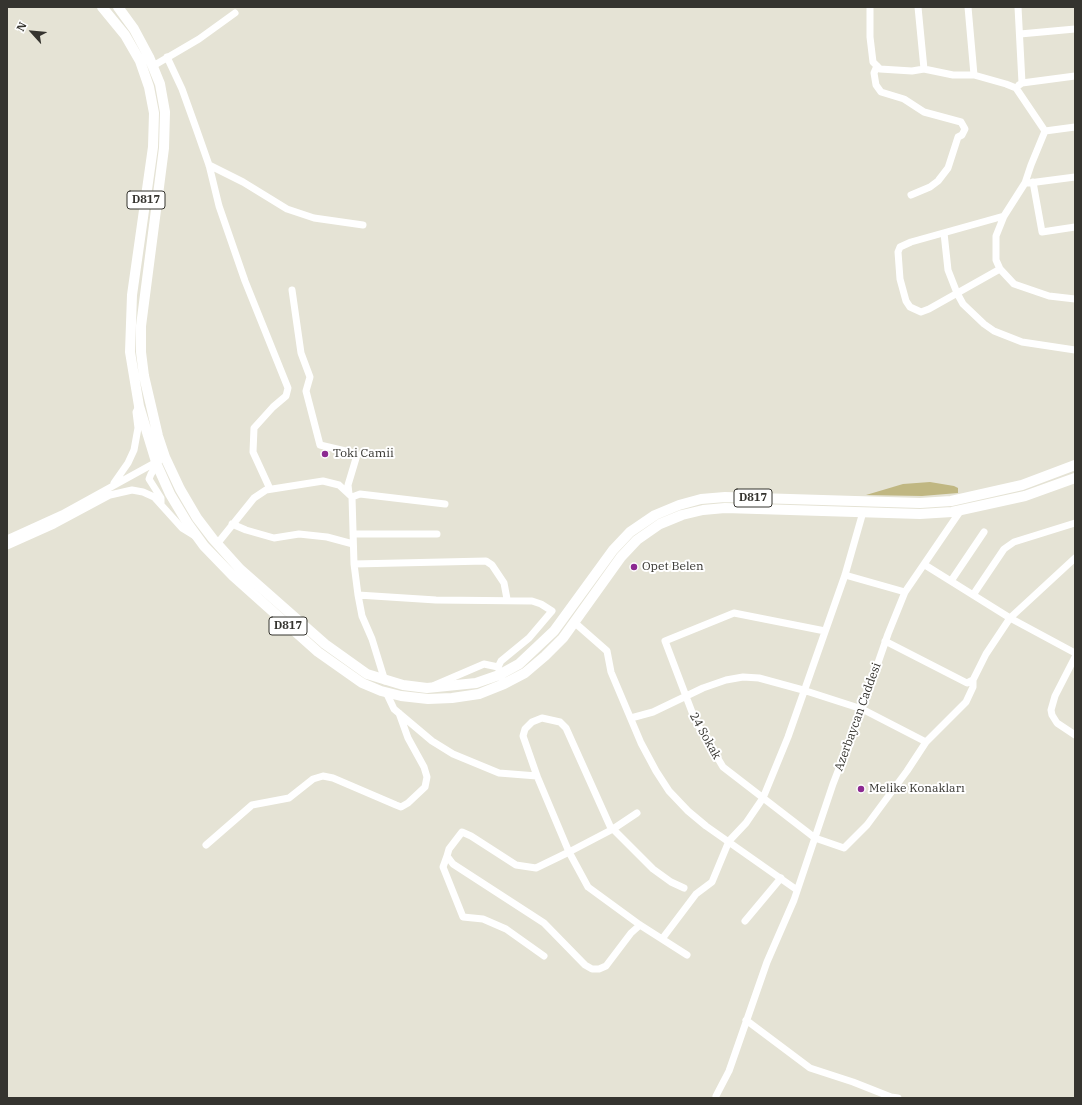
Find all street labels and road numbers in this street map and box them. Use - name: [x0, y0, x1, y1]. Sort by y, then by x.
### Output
- road number: D817: [127, 191, 165, 209]
- road number: D817: [734, 489, 772, 507]
- road number: D817: [269, 617, 307, 635]
- street label: Azerbaycan Caddesi: [832, 661, 884, 773]
- street label: 24 Sokak: [686, 710, 724, 762]

